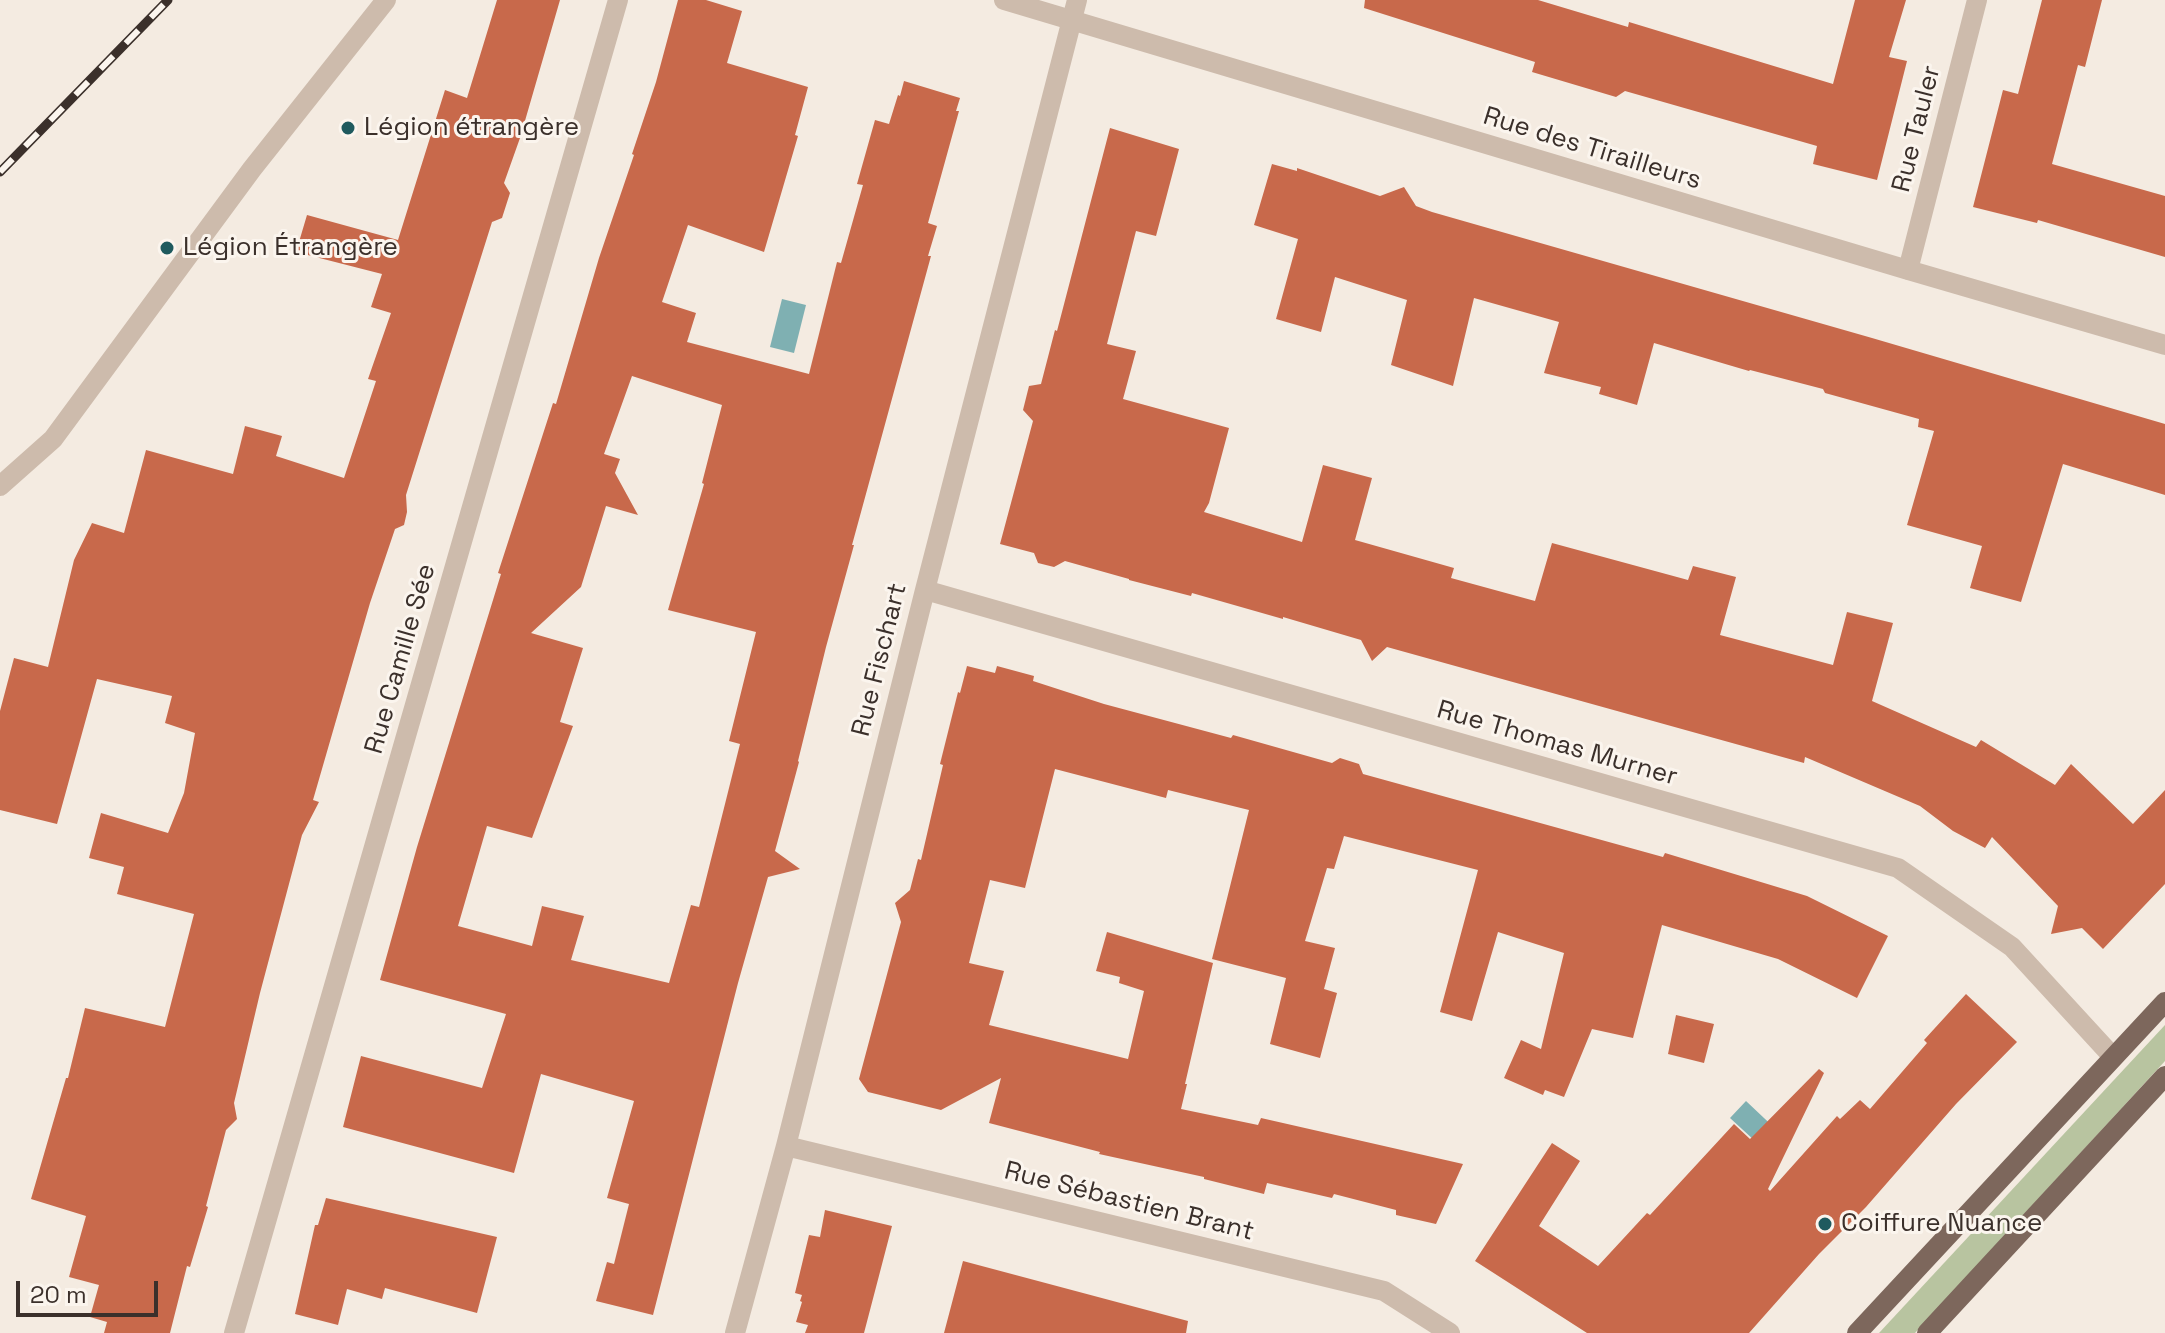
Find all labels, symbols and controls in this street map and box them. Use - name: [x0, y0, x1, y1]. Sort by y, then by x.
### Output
- street label: Rue Tauler: [1886, 62, 1948, 196]
- street label: Rue des Tirailleurs: [1479, 101, 1705, 197]
- place label: Légion étrangère: [364, 112, 579, 144]
- marker: Légion étrangère: [339, 119, 357, 137]
- place label: Légion Étrangère: [183, 232, 398, 264]
- marker: Légion Étrangère: [158, 239, 176, 257]
- street label: Rue Camille Sée: [359, 560, 443, 758]
- street label: Rue Fischart: [846, 580, 914, 740]
- street label: Rue Thomas Murner: [1433, 695, 1681, 793]
- street label: Rue Sébastien Brant: [1001, 1156, 1257, 1248]
- place label: Coiffure Nuance: [1841, 1208, 2042, 1240]
- marker: Coiffure Nuance: [1816, 1215, 1834, 1233]
- scale bar: [20, 1265, 162, 1315]
- text: 20 m: [30, 1279, 87, 1310]

